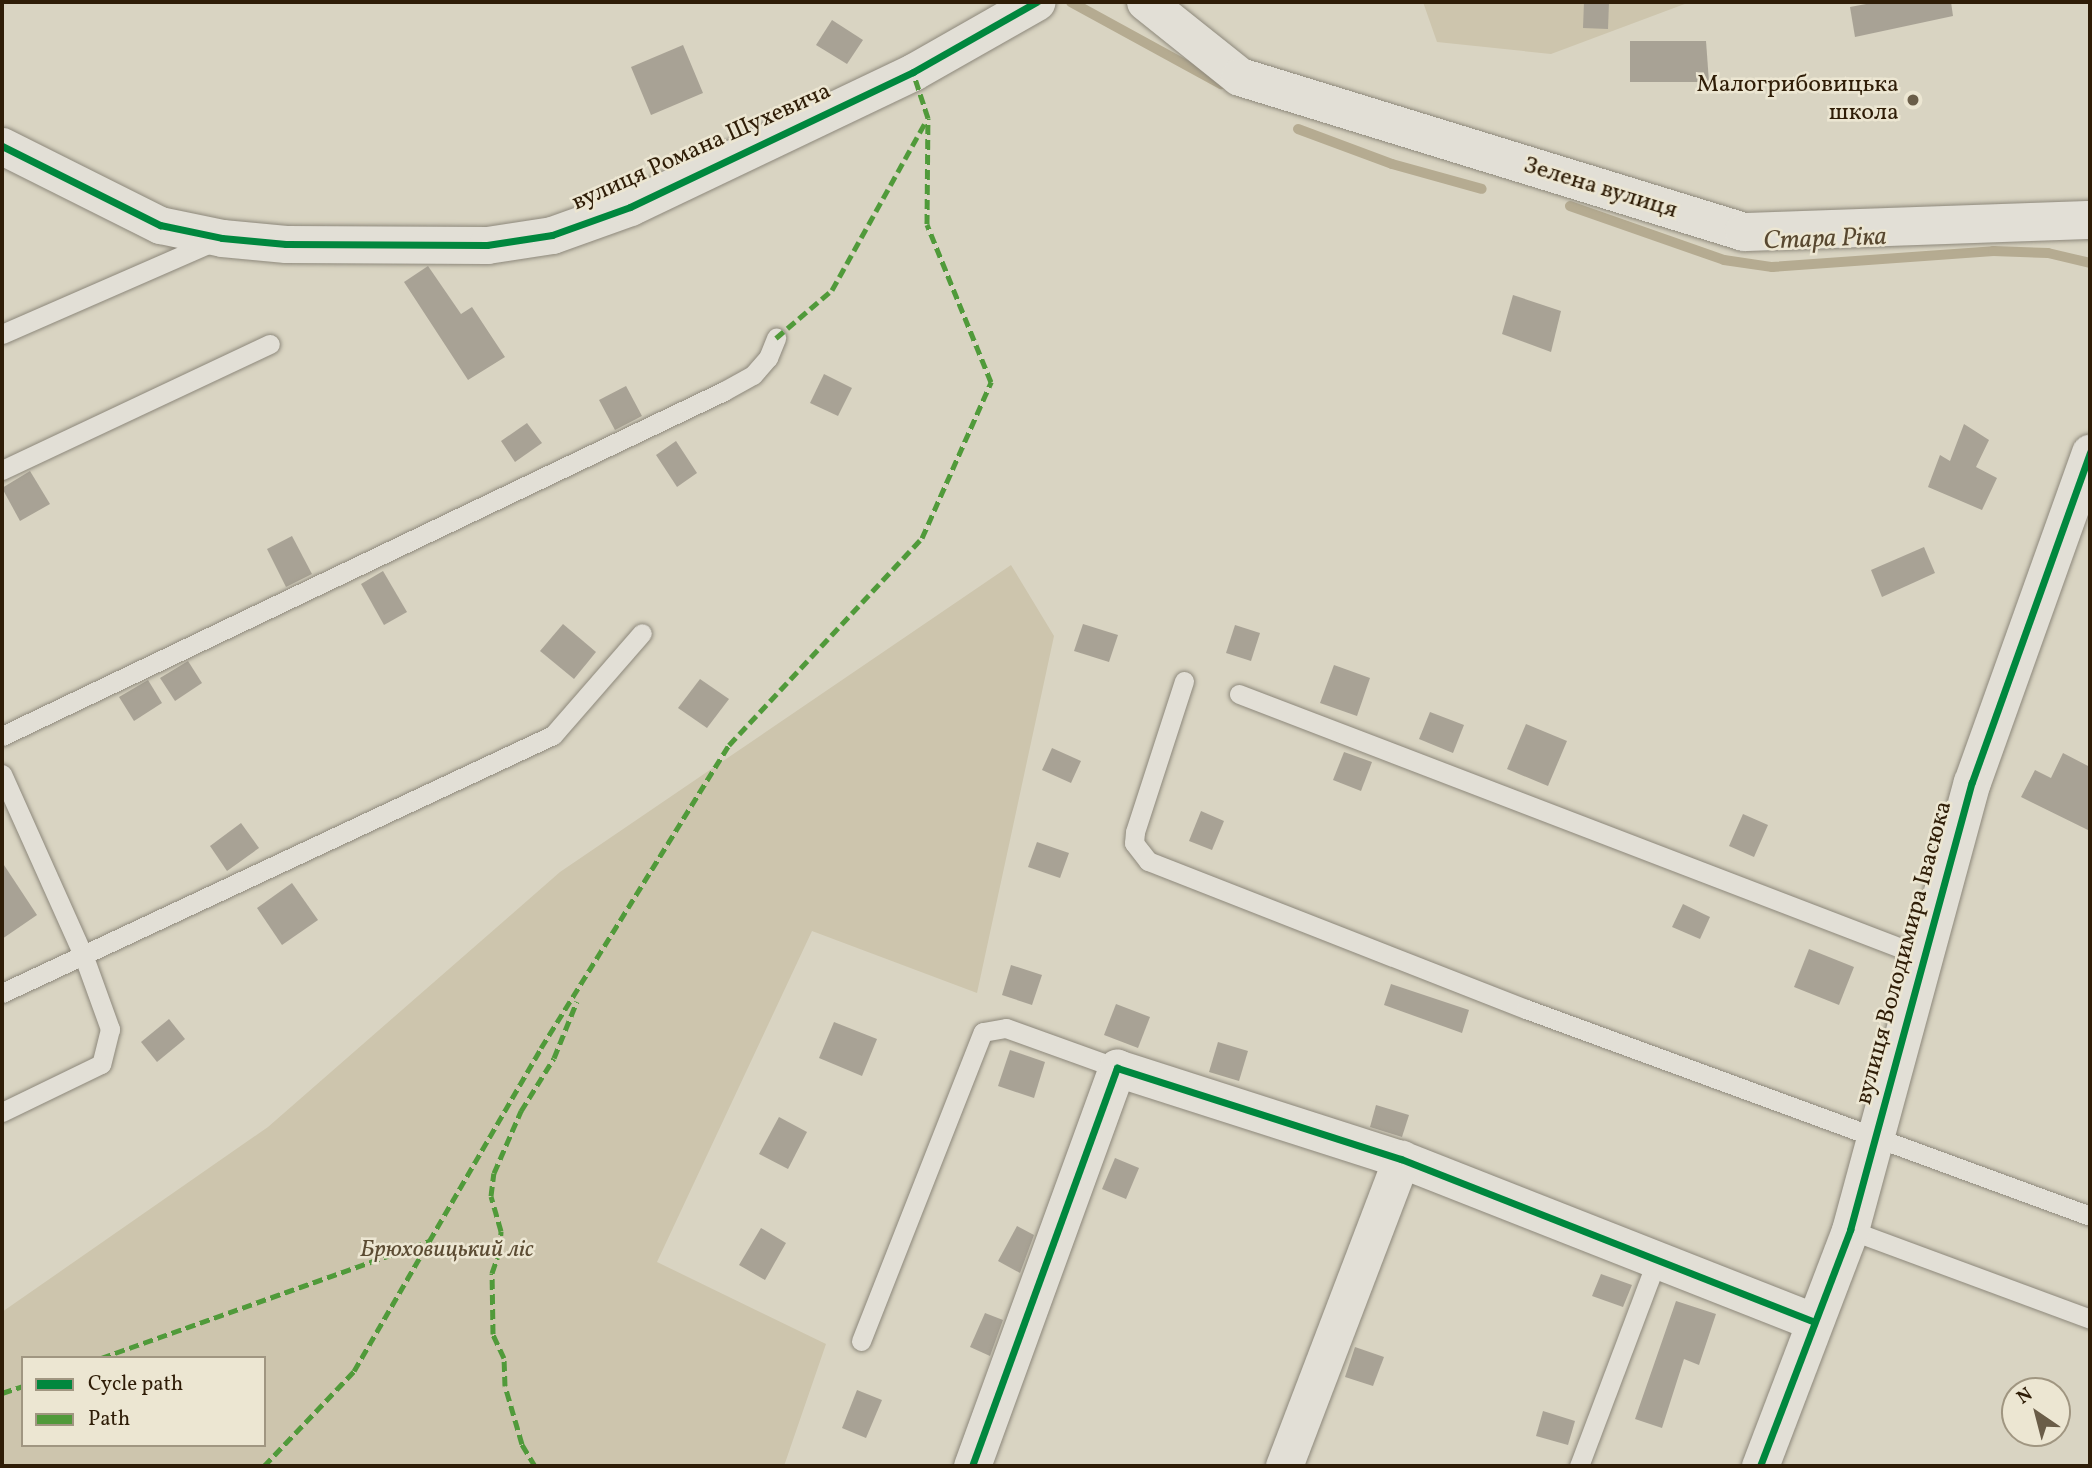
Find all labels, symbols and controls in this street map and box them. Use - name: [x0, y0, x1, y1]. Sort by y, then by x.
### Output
- place label: Малогрибовицька школа: [1696, 72, 1899, 128]
- street label: вулиця Романа Шухевича: [568, 78, 836, 218]
- marker: Малогрибовицька школа: [1905, 92, 1921, 108]
- street label: Зелена вулиця: [1520, 152, 1680, 226]
- water label: Стара Ріка: [1763, 222, 1887, 258]
- street label: вулиця Володимира Івасюка: [1851, 798, 1959, 1108]
- park label: Брюховицький ліс: [360, 1237, 534, 1265]
- legend: [21, 1356, 266, 1447]
- text: Cycle path: [88, 1370, 183, 1399]
- north arrow: [2001, 1377, 2071, 1447]
- text: N: [2012, 1382, 2038, 1411]
- text: Path: [88, 1405, 130, 1434]

